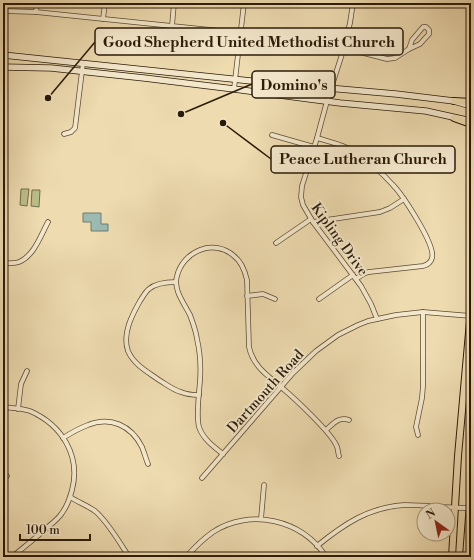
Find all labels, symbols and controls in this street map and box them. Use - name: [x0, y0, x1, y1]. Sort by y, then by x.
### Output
- callout: Good Shepherd United Methodist Church: [95, 28, 403, 55]
- text: Good Shepherd United Methodist Church: [103, 33, 396, 52]
- callout: Domino's: [252, 71, 335, 98]
- text: Domino's: [260, 76, 328, 95]
- callout: Peace Lutheran Church: [271, 146, 455, 173]
- text: Peace Lutheran Church: [279, 150, 447, 169]
- street label: Kipling Drive: [307, 200, 372, 280]
- street label: Dartmouth Road: [223, 346, 308, 437]
- north arrow: [416, 502, 456, 542]
- text: N: [424, 506, 439, 523]
- scale bar: [20, 516, 90, 542]
- text: 100 m: [26, 523, 60, 538]

